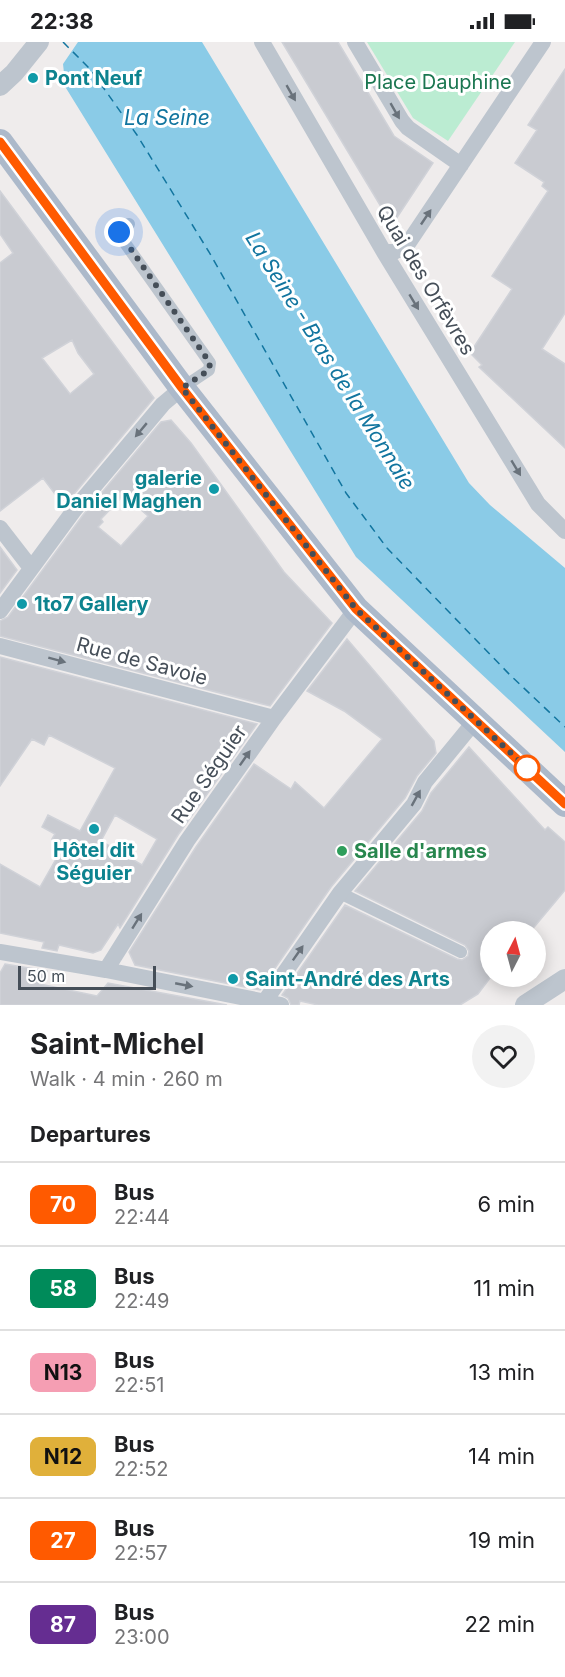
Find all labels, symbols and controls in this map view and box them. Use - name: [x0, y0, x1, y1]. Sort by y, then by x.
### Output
- text: 22:38: [30, 8, 94, 34]
- place label: Pont Neuf: [45, 66, 142, 90]
- park label: Place Dauphine: [364, 70, 512, 94]
- marker: Pont Neuf: [26, 71, 40, 85]
- one-way arrow: [286, 84, 296, 101]
- one-way arrow: [390, 103, 401, 119]
- water label: La Seine: [124, 105, 210, 130]
- street label: Quai des Orfèvres: [372, 201, 480, 359]
- one-way arrow: [420, 209, 431, 225]
- your location: [104, 217, 134, 247]
- water label: La Seine - Bras de la Monnaie: [240, 227, 420, 494]
- one-way arrow: [409, 294, 420, 310]
- one-way arrow: [135, 422, 148, 437]
- one-way arrow: [511, 460, 522, 476]
- place label: galerie Daniel Maghen: [56, 466, 202, 513]
- marker: galerie Daniel Maghen: [207, 482, 221, 496]
- place label: 1to7 Gallery: [34, 592, 149, 616]
- marker: 1to7 Gallery: [15, 597, 29, 611]
- street label: Rue de Savoie: [74, 632, 210, 690]
- one-way arrow: [47, 656, 66, 666]
- street label: Rue Séguier: [166, 720, 252, 828]
- one-way arrow: [239, 751, 251, 767]
- unlabelled marker: [514, 755, 540, 781]
- one-way arrow: [411, 790, 422, 806]
- marker: Hôtel dit Séguier: [87, 822, 101, 836]
- place label: Hôtel dit Séguier: [53, 838, 135, 885]
- place label: Salle d'armes: [354, 839, 487, 863]
- marker: Salle d'armes: [335, 844, 349, 858]
- one-way arrow: [132, 912, 143, 929]
- north arrow: [480, 921, 546, 987]
- map controls: [480, 921, 546, 987]
- one-way arrow: [292, 946, 304, 962]
- scale bar: [18, 963, 156, 990]
- text: 50 m: [27, 966, 65, 986]
- place label: Saint-André des Arts: [245, 967, 450, 991]
- marker: Saint-André des Arts: [226, 972, 240, 986]
- one-way arrow: [175, 981, 194, 990]
- button: heart: [472, 1025, 535, 1088]
- text: Saint-Michel: [30, 1027, 204, 1061]
- text: Walk · 4 min · 260 m: [30, 1067, 223, 1091]
- text: Departures: [30, 1121, 151, 1147]
- text: Bus: [114, 1179, 155, 1205]
- text: 6 min: [478, 1191, 535, 1217]
- text: 70: [50, 1192, 76, 1217]
- text: 22:44: [114, 1205, 170, 1229]
- text: Bus: [114, 1263, 155, 1289]
- text: 11 min: [473, 1275, 535, 1301]
- text: 58: [49, 1276, 77, 1301]
- text: 22:49: [114, 1289, 169, 1313]
- text: Bus: [114, 1347, 155, 1373]
- text: 13 min: [469, 1359, 535, 1385]
- text: N13: [44, 1360, 82, 1385]
- text: 22:51: [114, 1373, 164, 1397]
- text: Bus: [114, 1431, 155, 1457]
- text: 14 min: [468, 1443, 535, 1469]
- text: N12: [44, 1444, 82, 1469]
- text: 22:52: [114, 1457, 169, 1481]
- text: Bus: [114, 1515, 155, 1541]
- text: 19 min: [469, 1527, 535, 1553]
- text: 27: [50, 1528, 76, 1553]
- text: 22:57: [114, 1541, 168, 1565]
- text: Bus: [114, 1599, 155, 1625]
- text: 22 min: [464, 1611, 535, 1637]
- text: 87: [50, 1612, 76, 1637]
- text: 23:00: [114, 1625, 170, 1649]

